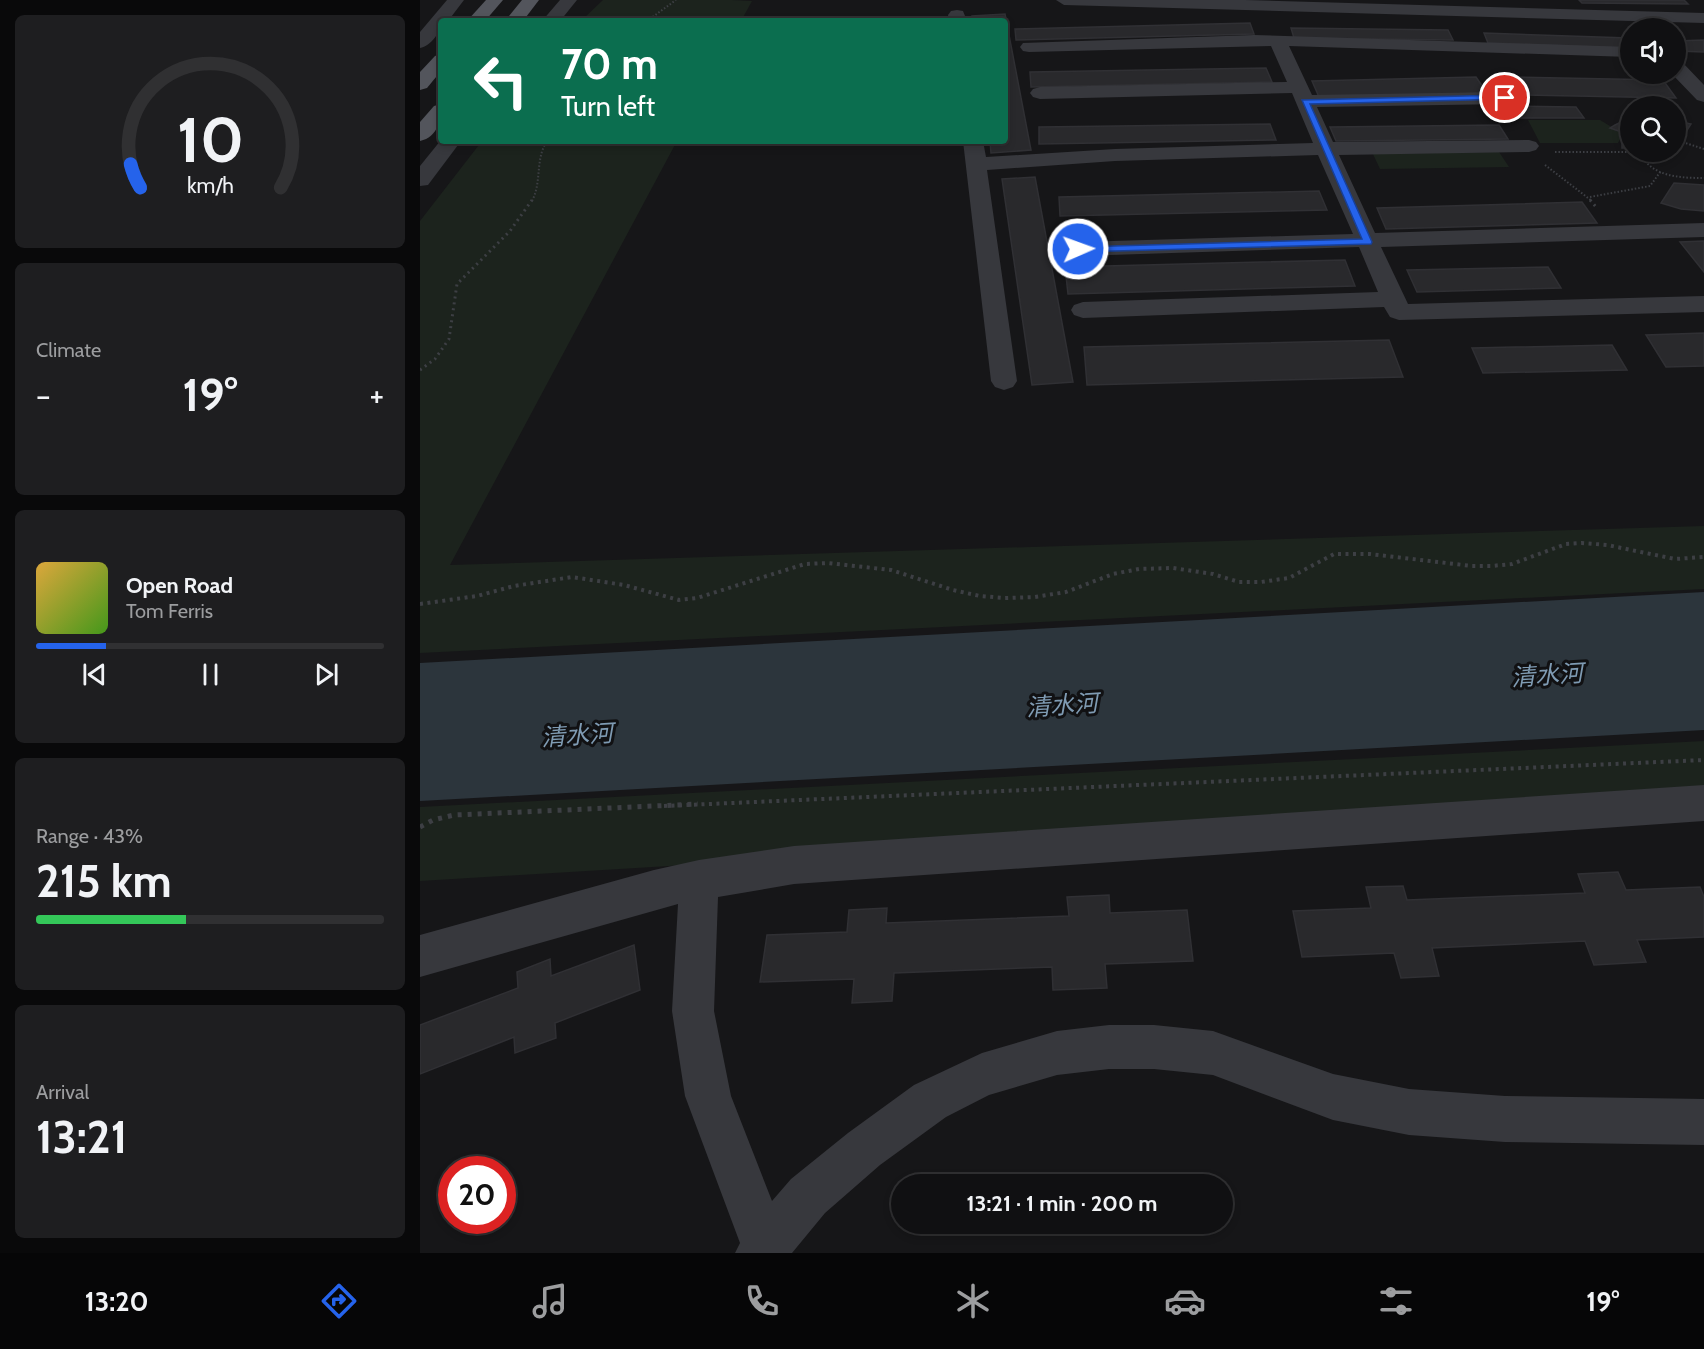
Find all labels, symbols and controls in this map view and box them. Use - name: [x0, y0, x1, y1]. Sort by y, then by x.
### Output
- map controls: [1620, 18, 1686, 162]
- button: sound: [1620, 18, 1686, 84]
- text: 70 m: [561, 38, 658, 90]
- icon: left: [462, 42, 540, 120]
- pin: [1479, 72, 1530, 123]
- icon: arrive: [1488, 81, 1521, 114]
- text: Turn left: [561, 90, 655, 123]
- button: search: [1620, 96, 1686, 162]
- text: 10: [176, 102, 244, 178]
- text: km/h: [187, 173, 233, 199]
- position arrow: [1046, 217, 1110, 281]
- text: Climate: [36, 338, 101, 362]
- text: 19°: [183, 368, 237, 422]
- text: −: [36, 375, 51, 415]
- text: +: [369, 375, 384, 415]
- text: Open Road: [126, 572, 233, 599]
- text: Tom Ferris: [126, 599, 213, 623]
- icon: previous: [78, 658, 111, 691]
- icon: pause: [194, 658, 227, 691]
- icon: next: [310, 658, 343, 691]
- water label: 清水河: [1510, 658, 1588, 692]
- water label: 清水河: [1025, 688, 1103, 722]
- water label: 清水河: [540, 718, 618, 752]
- text: Range · 43%: [36, 824, 143, 848]
- text: 215 km: [36, 854, 172, 908]
- text: Arrival: [36, 1080, 89, 1104]
- text: 13:21: [36, 1110, 127, 1164]
- speed limit sign: 20: [438, 1156, 516, 1234]
- text: 13:21 · 1 min · 200 m: [966, 1190, 1158, 1217]
- icon: directions: [318, 1280, 360, 1322]
- icon: music: [529, 1280, 571, 1322]
- icon: phone: [741, 1280, 783, 1322]
- icon: climate: [952, 1280, 994, 1322]
- icon: car: [1164, 1280, 1206, 1322]
- icon: filters: [1375, 1280, 1417, 1322]
- text: 13:20: [85, 1285, 149, 1318]
- text: 19°: [1586, 1285, 1619, 1318]

